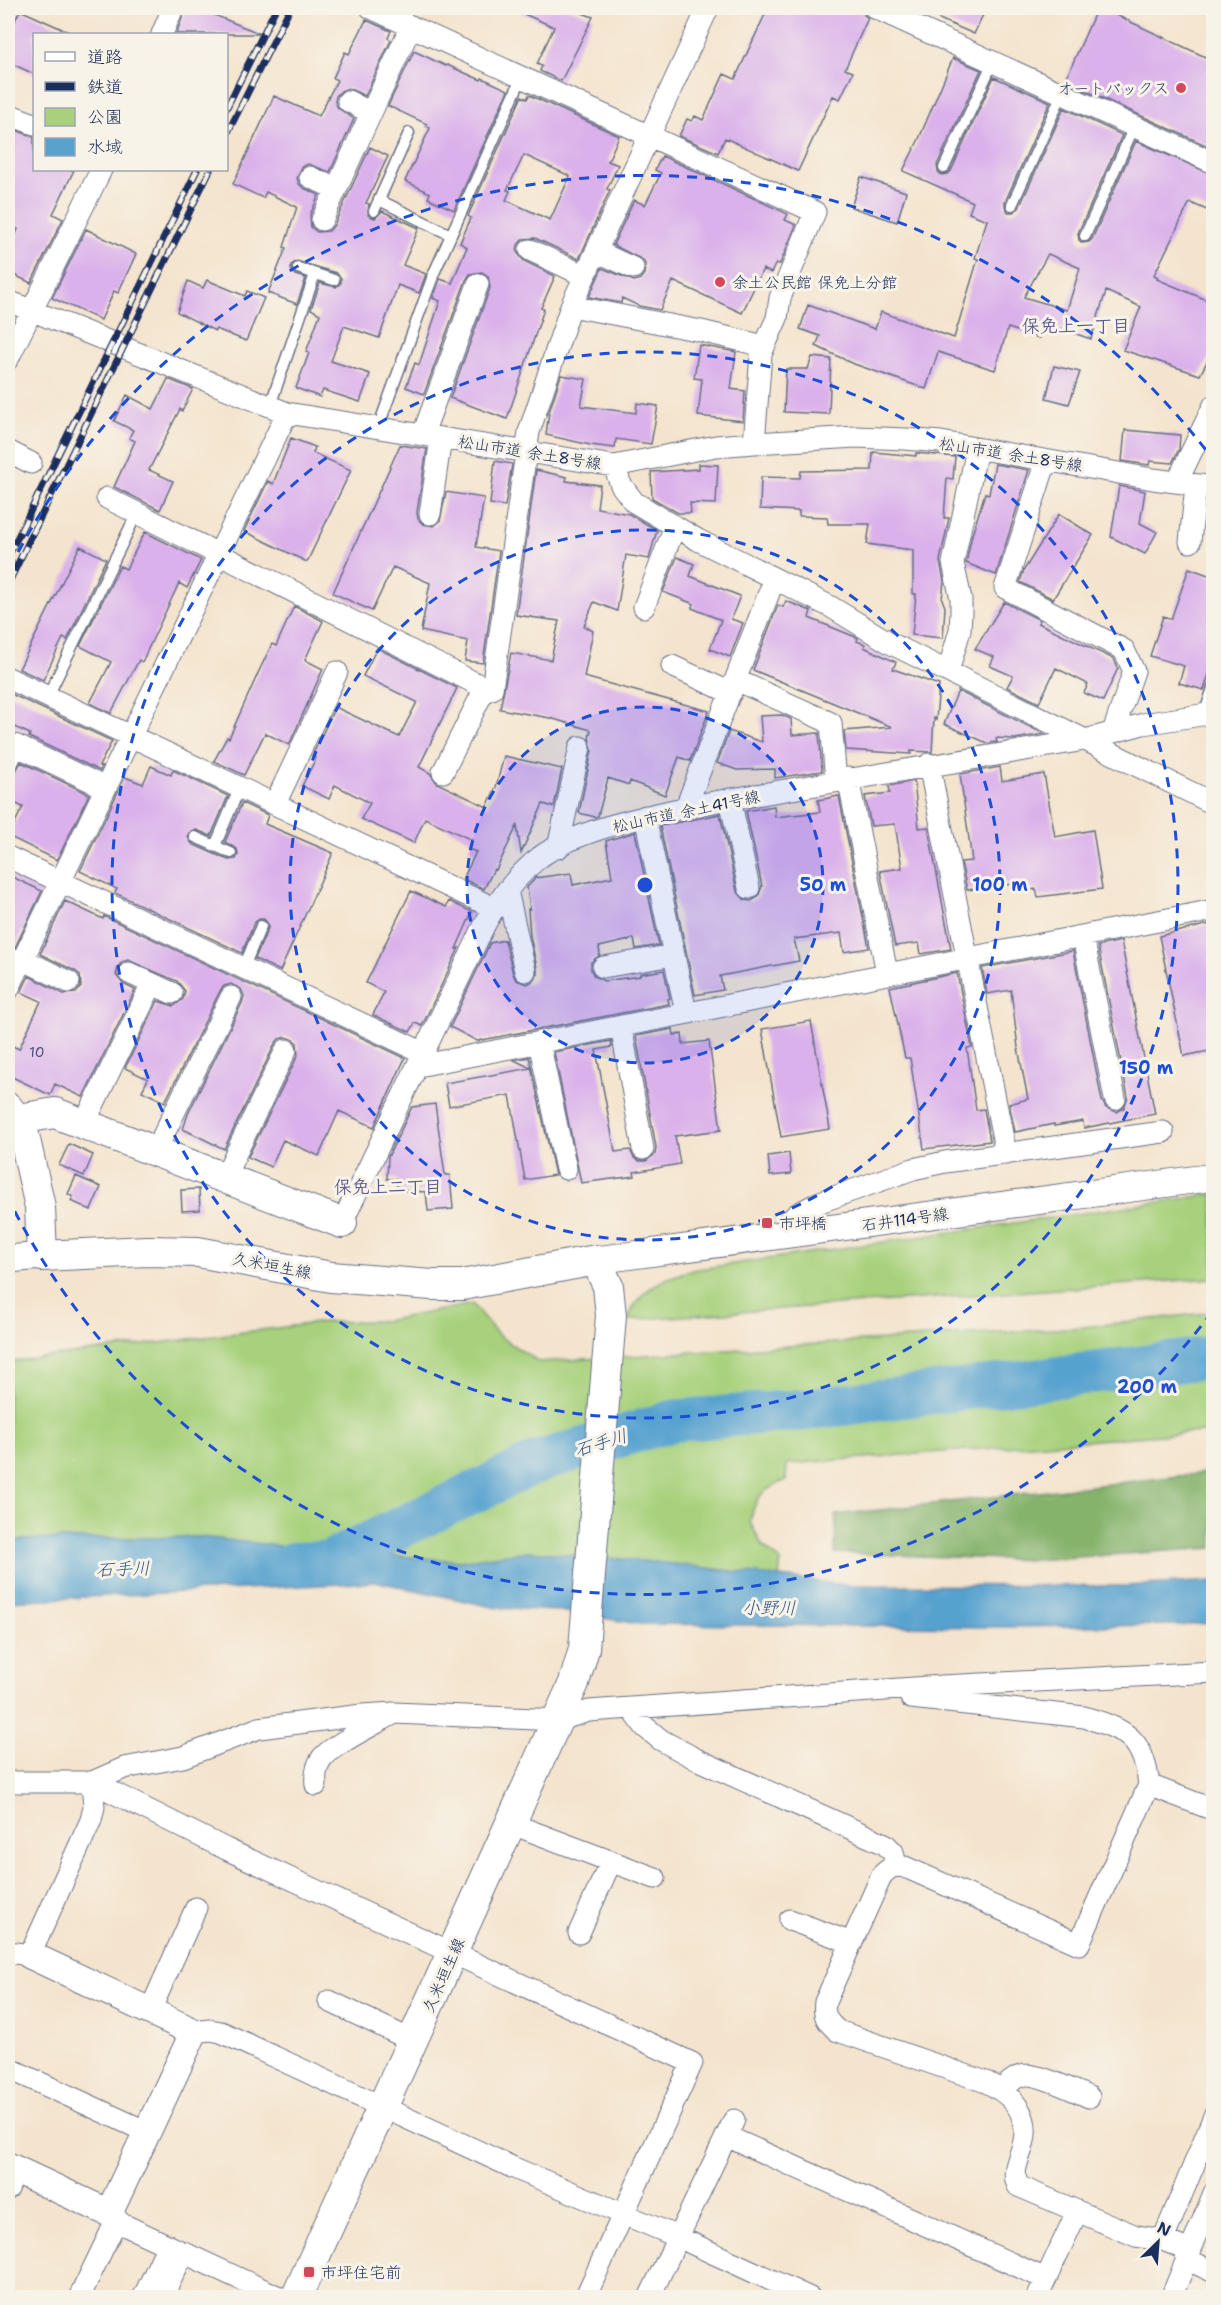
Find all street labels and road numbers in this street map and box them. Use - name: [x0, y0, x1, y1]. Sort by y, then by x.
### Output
- street label: 松山市道 余土8号線: [457, 431, 603, 474]
- street label: 松山市道 余土8号線: [938, 433, 1084, 476]
- street label: 松山市道 余土41号線: [610, 786, 762, 837]
- street label: 石井114号線: [860, 1203, 950, 1236]
- street label: 久米垣生線: [231, 1248, 313, 1283]
- street label: 久米垣生線: [418, 1934, 469, 2016]

